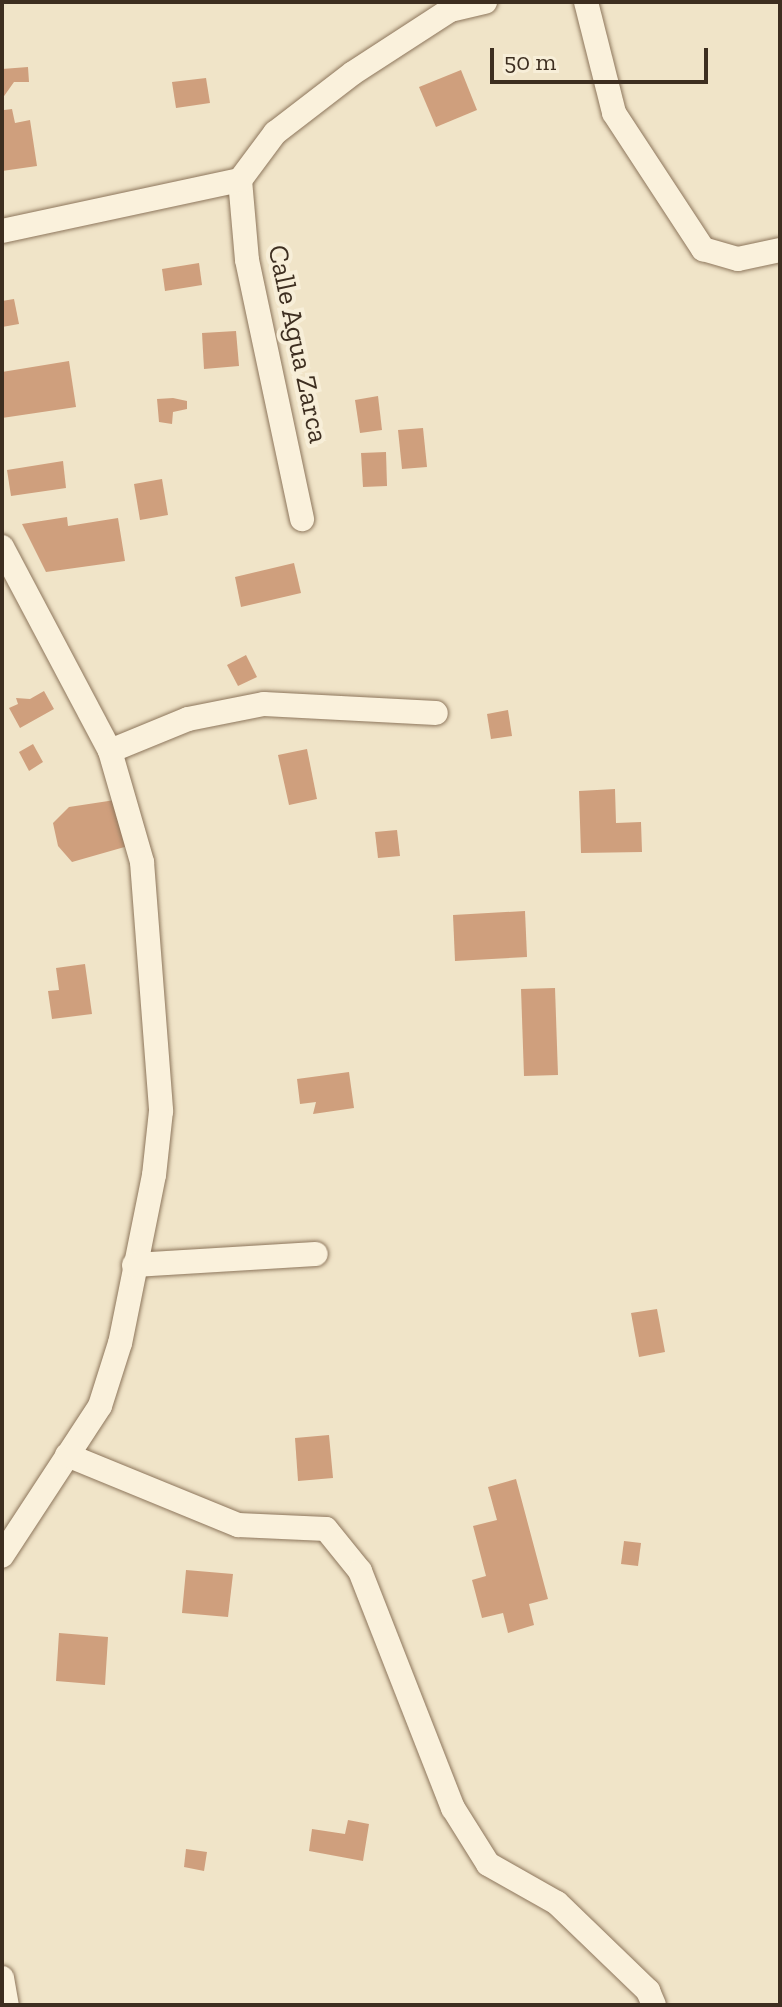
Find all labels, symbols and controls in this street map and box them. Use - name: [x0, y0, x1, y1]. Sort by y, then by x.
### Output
- scale bar: [494, 32, 712, 82]
- text: 50 m: [504, 47, 556, 76]
- street label: Calle Agua Zarca: [261, 241, 335, 447]

